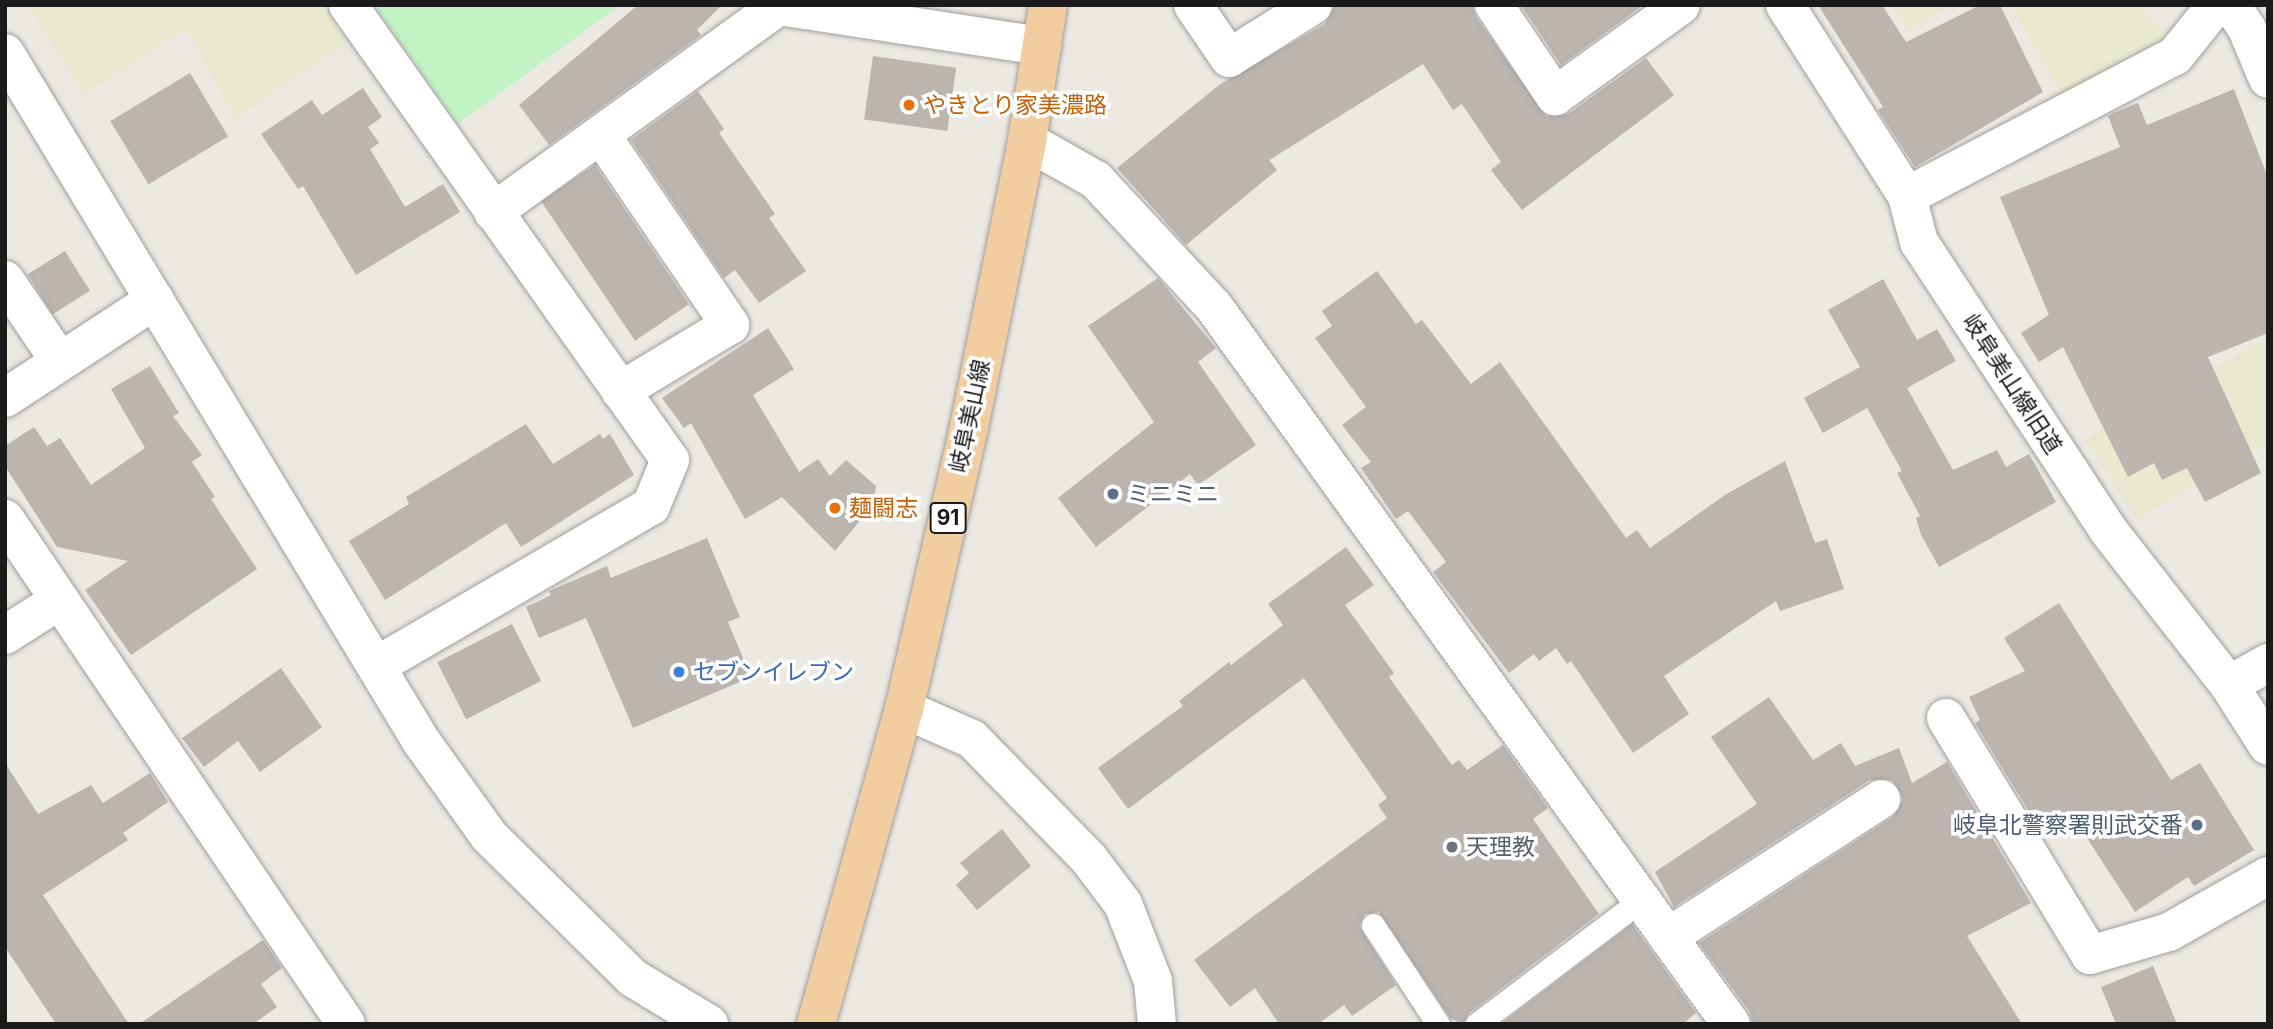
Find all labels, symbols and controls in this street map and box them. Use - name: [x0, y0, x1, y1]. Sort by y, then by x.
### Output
- place label: やきとり家美濃路: [923, 91, 1107, 119]
- marker: やきとり家美濃路: [901, 97, 917, 113]
- street label: 岐阜美山線旧道: [1957, 309, 2067, 459]
- street label: 岐阜美山線: [945, 357, 995, 475]
- place label: ミニミニ: [1127, 480, 1219, 508]
- marker: ミニミニ: [1105, 486, 1121, 502]
- place label: 麺闘志: [849, 494, 918, 522]
- marker: 麺闘志: [827, 500, 843, 516]
- road number: 91: [929, 500, 967, 536]
- place label: セブンイレブン: [693, 658, 854, 686]
- marker: セブンイレブン: [671, 664, 687, 680]
- place label: 岐阜北警察署則武交番: [1953, 811, 2183, 839]
- marker: 岐阜北警察署則武交番: [2189, 817, 2205, 833]
- place label: 天理教: [1466, 833, 1535, 861]
- marker: 天理教: [1444, 839, 1460, 855]

